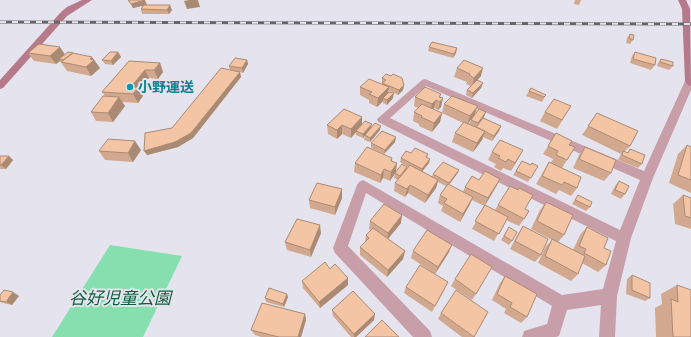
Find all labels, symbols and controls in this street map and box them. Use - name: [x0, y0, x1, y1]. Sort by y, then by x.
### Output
- place label: 小野運送: [138, 77, 194, 96]
- marker: 小野運送: [125, 82, 135, 92]
- park label: 谷好児童公園: [69, 286, 173, 309]

